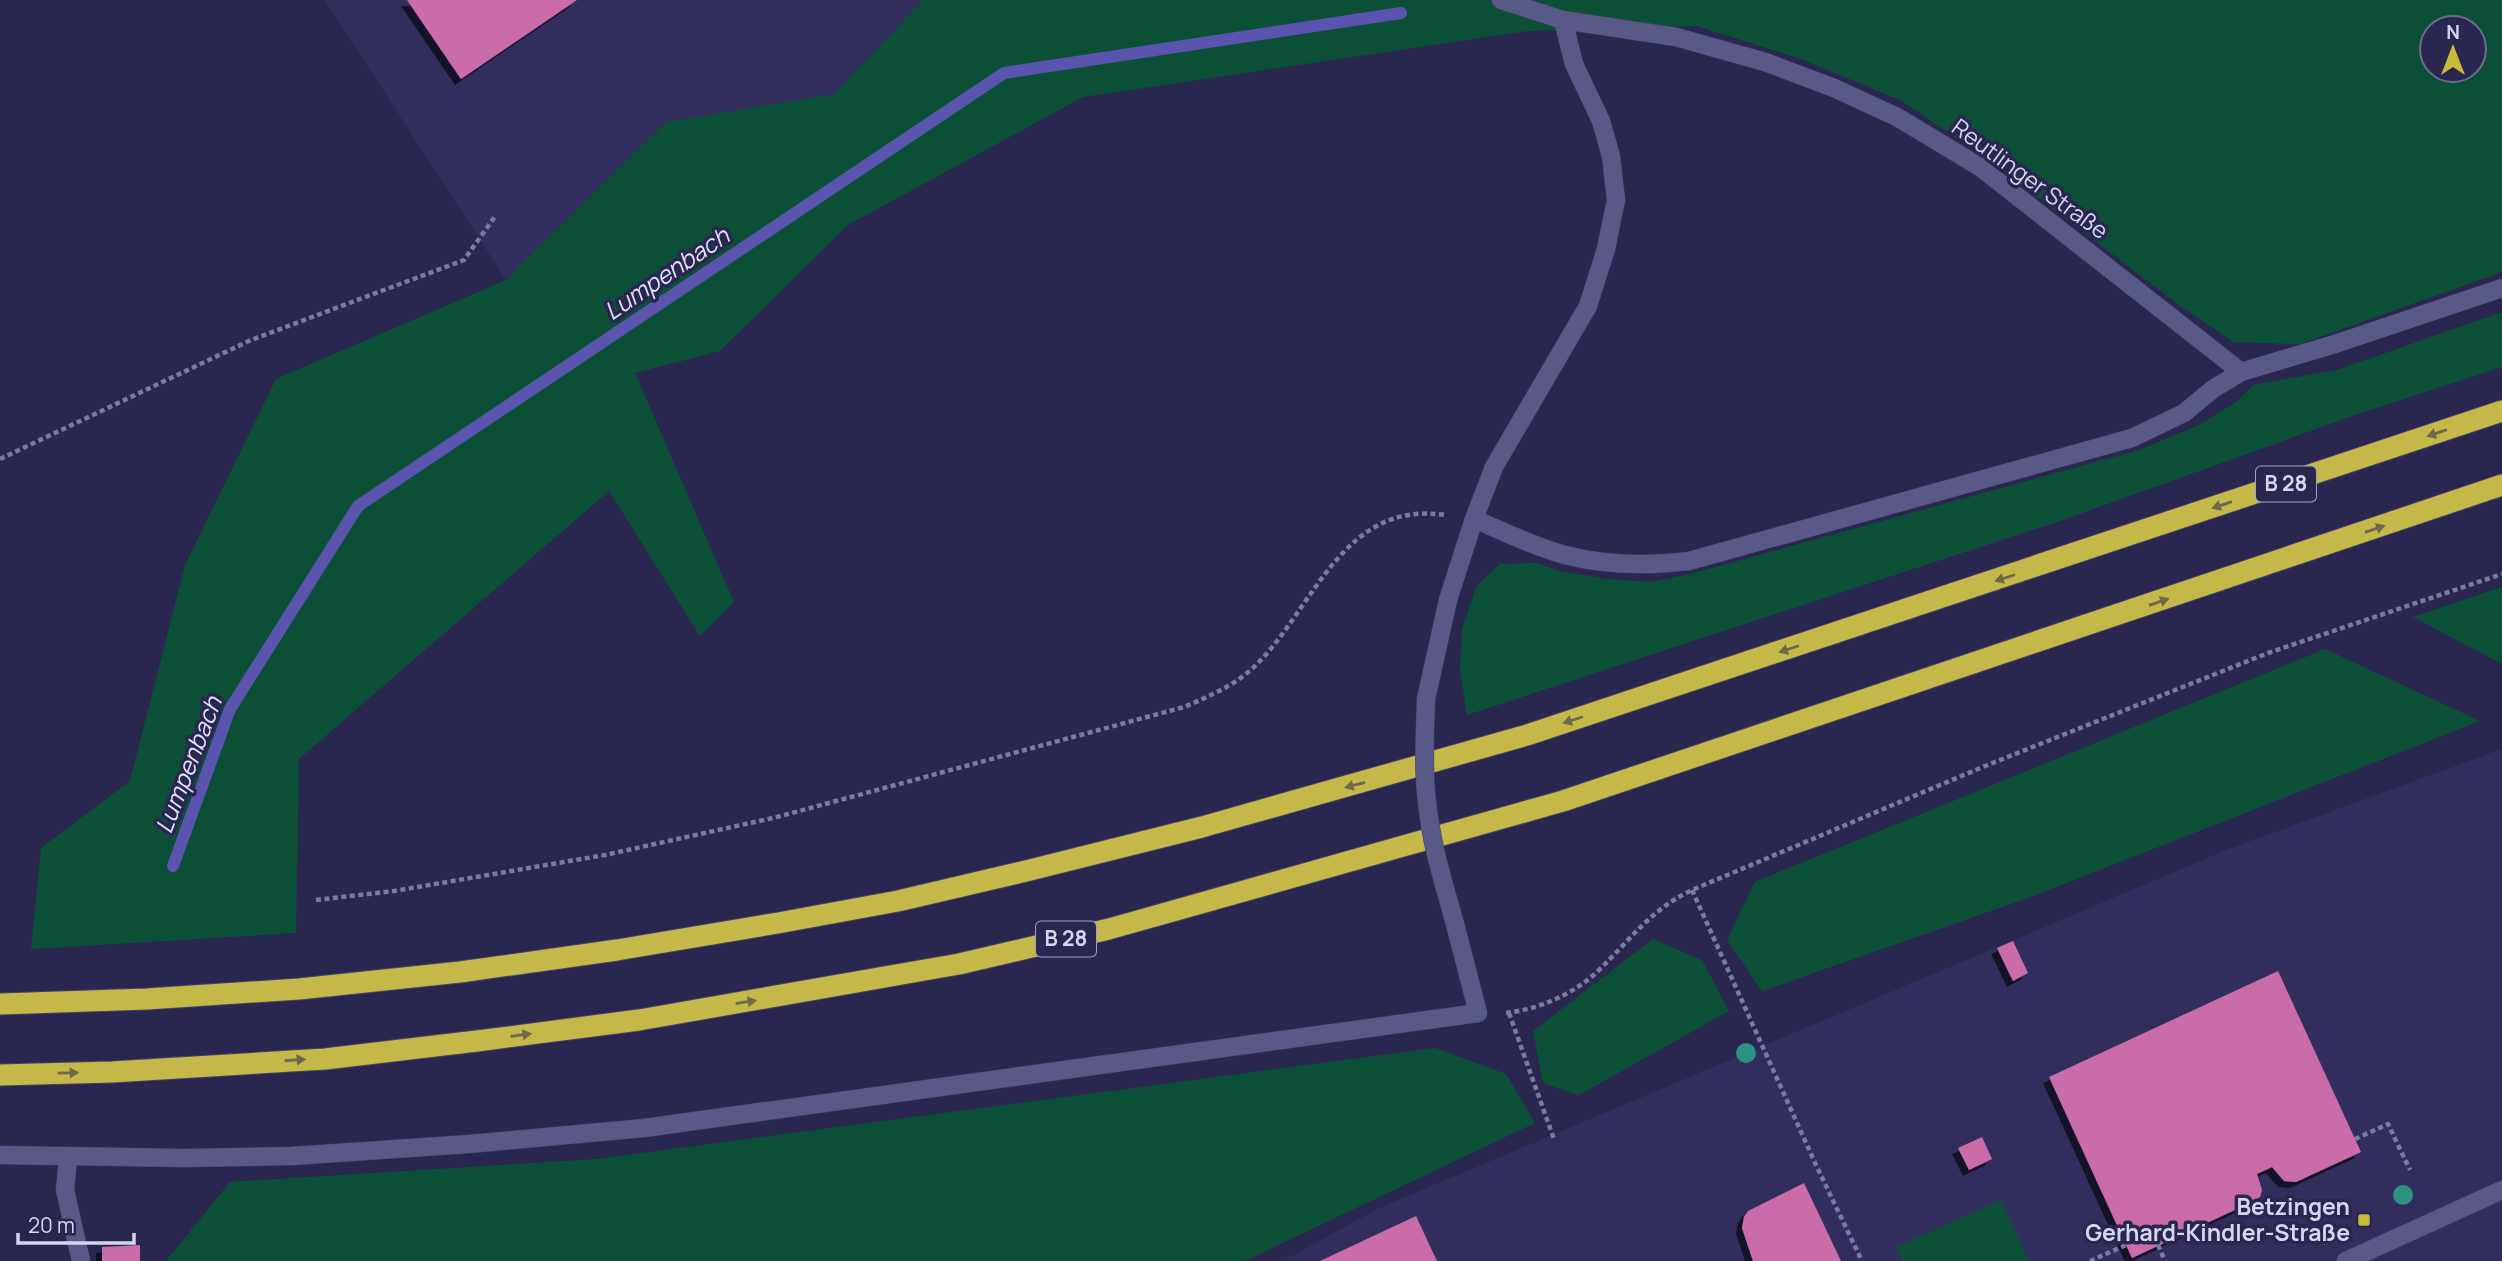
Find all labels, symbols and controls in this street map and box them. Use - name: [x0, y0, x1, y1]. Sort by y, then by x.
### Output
- north arrow: [2418, 14, 2488, 84]
- text: N: [2446, 19, 2460, 45]
- street label: Reutlinger Straße: [1946, 110, 2115, 246]
- water label: Lumpenbach: [597, 218, 736, 327]
- one-way arrow: [2427, 428, 2448, 439]
- road number: B 28: [2256, 466, 2316, 502]
- one-way arrow: [2211, 500, 2232, 511]
- one-way arrow: [2364, 523, 2385, 534]
- one-way arrow: [1995, 573, 2016, 584]
- one-way arrow: [2149, 596, 2170, 607]
- one-way arrow: [1779, 644, 1800, 655]
- water label: Lumpenbach: [146, 691, 229, 838]
- one-way arrow: [1563, 715, 1584, 726]
- one-way arrow: [1344, 780, 1366, 791]
- road number: B 28: [1036, 922, 1096, 956]
- one-way arrow: [735, 996, 757, 1007]
- one-way arrow: [511, 1030, 533, 1041]
- one-way arrow: [285, 1055, 307, 1066]
- one-way arrow: [57, 1068, 79, 1079]
- place label: Betzingen Gerhard-Kindler-Straße: [2085, 1190, 2350, 1248]
- scale bar: [18, 1202, 133, 1246]
- text: 20 m: [28, 1211, 75, 1239]
- marker: Betzingen Gerhard-Kindler-Straße: [2356, 1212, 2372, 1228]

